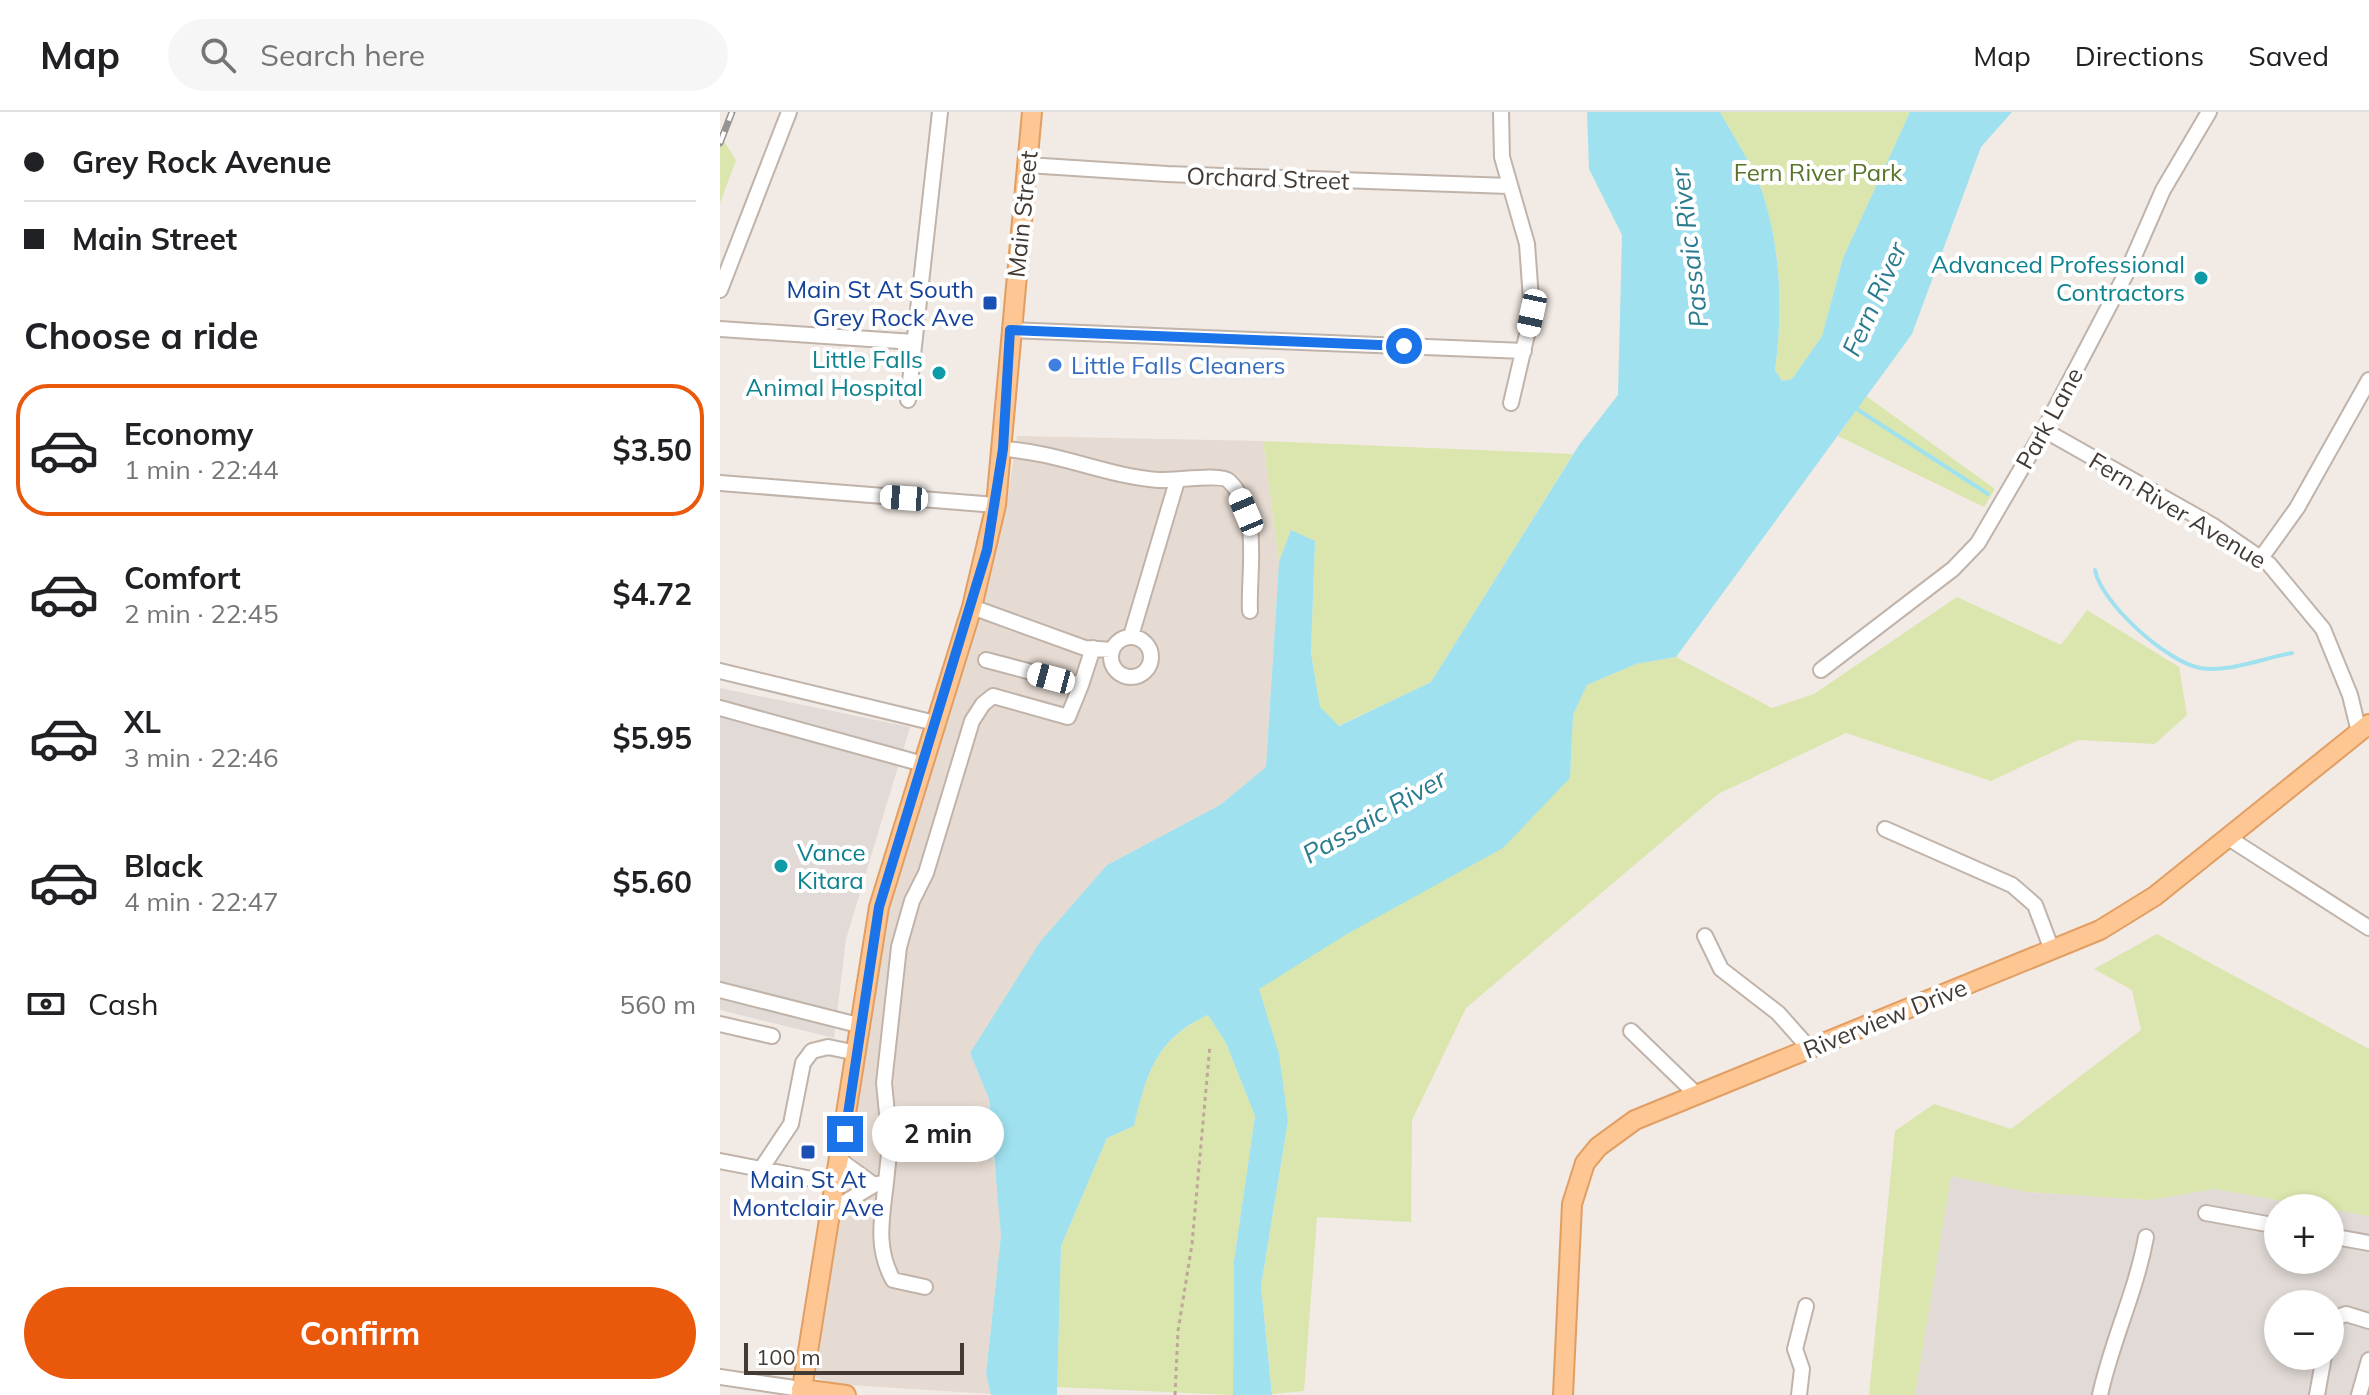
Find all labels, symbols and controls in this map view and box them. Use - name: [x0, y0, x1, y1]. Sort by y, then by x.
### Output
- search box: [168, 19, 728, 91]
- text: Map: [40, 31, 120, 79]
- icon: search: [196, 33, 240, 77]
- text: Search here: [260, 36, 425, 74]
- text: Map: [1973, 38, 2031, 73]
- text: Directions: [2075, 38, 2204, 73]
- text: Saved: [2248, 38, 2329, 73]
- text: Grey Rock Avenue: [72, 143, 331, 181]
- street label: Main Street: [1000, 149, 1044, 279]
- park label: Fern River Park: [1734, 157, 1903, 187]
- street label: Orchard Street: [1186, 160, 1350, 196]
- water label: Passaic River: [1663, 165, 1715, 330]
- text: Main Street: [72, 220, 237, 258]
- water label: Fern River: [1834, 236, 1914, 361]
- place label: Advanced Professional Contractors: [1931, 249, 2185, 307]
- marker: Advanced Professional Contractors: [2192, 269, 2210, 287]
- place label: Main St At South Grey Rock Ave: [786, 274, 974, 332]
- car: [1515, 287, 1549, 339]
- marker: Main St At South Grey Rock Ave: [981, 294, 999, 312]
- text: Choose a ride: [24, 313, 258, 358]
- route start: [1386, 328, 1422, 364]
- place label: Little Falls Animal Hospital: [746, 344, 923, 402]
- place label: Little Falls Cleaners: [1071, 350, 1286, 380]
- marker: Little Falls Cleaners: [1046, 356, 1064, 374]
- street label: Park Lane: [2009, 362, 2089, 474]
- marker: Little Falls Animal Hospital: [930, 364, 948, 382]
- icon: car: [28, 414, 100, 486]
- text: Economy: [124, 415, 253, 453]
- text: $3.50: [613, 431, 692, 469]
- street label: Fern River Avenue: [2084, 445, 2272, 575]
- text: 1 min · 22:44: [124, 453, 279, 486]
- car: [879, 484, 929, 512]
- car: [1226, 485, 1266, 539]
- icon: car: [28, 558, 100, 630]
- text: Comfort: [124, 559, 241, 597]
- text: $4.72: [613, 575, 692, 613]
- text: 2 min · 22:45: [124, 597, 279, 630]
- car: [1025, 660, 1077, 696]
- icon: car: [28, 702, 100, 774]
- text: XL: [124, 703, 161, 741]
- text: $5.95: [613, 719, 692, 757]
- text: 3 min · 22:46: [124, 741, 279, 774]
- water label: Passaic River: [1296, 761, 1453, 870]
- place label: Vance Kitara: [797, 837, 866, 895]
- icon: car: [28, 846, 100, 918]
- text: Black: [124, 847, 203, 885]
- marker: Vance Kitara: [772, 857, 790, 875]
- text: $5.60: [613, 863, 692, 901]
- text: 4 min · 22:47: [124, 885, 279, 918]
- street label: Riverview Drive: [1799, 972, 1971, 1064]
- icon: cash: [24, 982, 68, 1026]
- text: Cash: [88, 985, 159, 1023]
- text: 560 m: [620, 988, 696, 1021]
- callout: 2 min: [873, 1106, 1005, 1162]
- route end: [827, 1116, 863, 1152]
- text: 2 min: [904, 1117, 972, 1150]
- marker: Main St At Montclair Ave: [799, 1143, 817, 1161]
- place label: Main St At Montclair Ave: [732, 1164, 884, 1222]
- map controls: [2264, 1194, 2344, 1370]
- button: +: [2264, 1194, 2344, 1274]
- button: Confirm: [24, 1287, 696, 1379]
- button: −: [2264, 1290, 2344, 1370]
- scale bar: [744, 1339, 964, 1375]
- text: 100 m: [756, 1343, 821, 1371]

